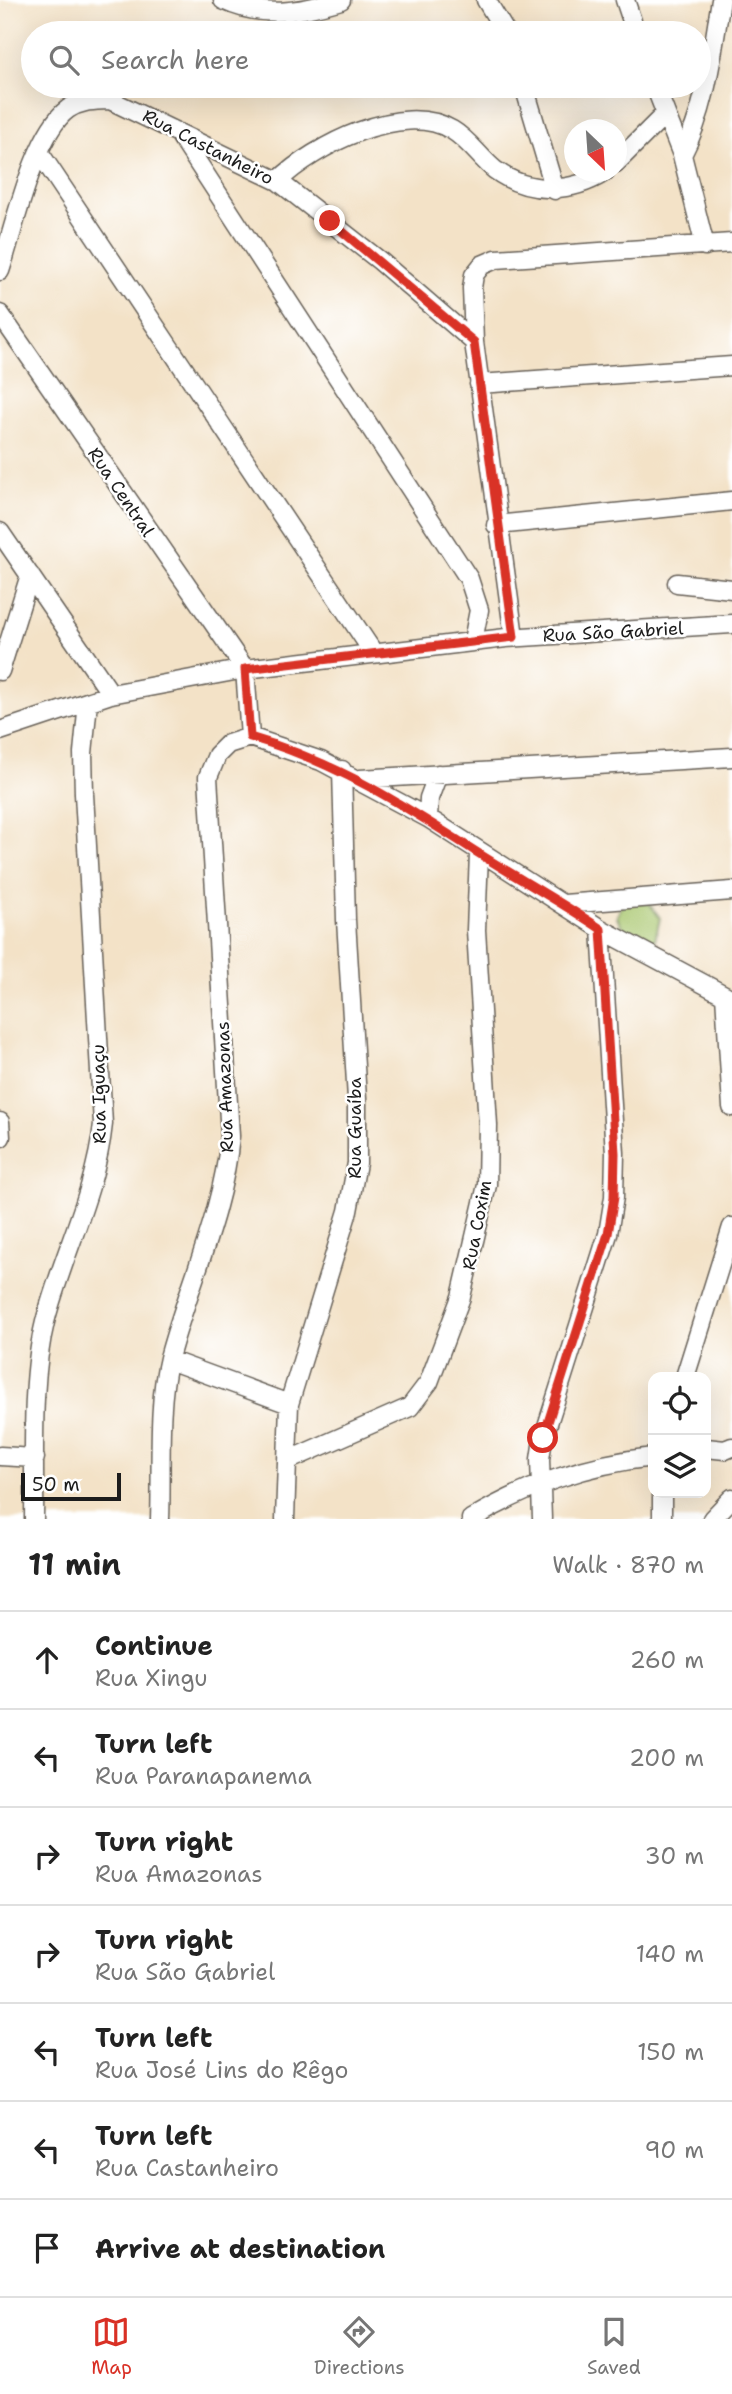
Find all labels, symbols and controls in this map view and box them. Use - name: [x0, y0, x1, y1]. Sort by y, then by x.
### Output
- search box: [21, 21, 711, 98]
- icon: search: [45, 41, 83, 79]
- text: Search here: [101, 42, 250, 77]
- street label: Rua Castanheiro: [138, 104, 278, 190]
- north arrow: [564, 119, 627, 182]
- route end: [314, 205, 345, 236]
- street label: Rua Central: [82, 443, 160, 542]
- street label: Rua São Gabriel: [542, 616, 685, 648]
- street label: Rua Amazonas: [211, 1021, 239, 1153]
- street label: Rua Iguaçu: [86, 1044, 112, 1144]
- street label: Rua Guaíba: [343, 1077, 367, 1179]
- street label: Rua Coxim: [457, 1178, 497, 1272]
- map controls: [648, 1372, 711, 1498]
- button: locate: [648, 1372, 711, 1435]
- route start: [527, 1422, 558, 1453]
- button: layers: [648, 1435, 711, 1498]
- scale bar: [21, 1470, 121, 1502]
- text: 50 m: [32, 1472, 80, 1497]
- text: 11 min: [28, 1544, 121, 1585]
- text: Walk · 870 m: [552, 1550, 704, 1580]
- text: Continue: [95, 1628, 213, 1663]
- icon: ahead: [28, 1641, 66, 1679]
- text: 260 m: [630, 1645, 704, 1675]
- text: Rua Xingu: [95, 1663, 208, 1693]
- text: Turn left: [95, 1726, 212, 1761]
- icon: left: [28, 1739, 66, 1777]
- text: 200 m: [629, 1743, 704, 1773]
- text: Rua Paranapanema: [95, 1761, 312, 1791]
- text: Turn right: [95, 1824, 233, 1859]
- icon: right: [28, 1837, 66, 1875]
- text: 30 m: [645, 1841, 704, 1871]
- text: Rua Amazonas: [95, 1859, 263, 1889]
- text: Turn right: [95, 1922, 233, 1957]
- icon: right: [28, 1935, 66, 1973]
- text: 140 m: [636, 1939, 704, 1969]
- text: Rua São Gabriel: [95, 1957, 275, 1987]
- text: Turn left: [95, 2020, 212, 2055]
- icon: left: [28, 2033, 66, 2071]
- text: 150 m: [637, 2037, 704, 2067]
- text: Rua José Lins do Rêgo: [95, 2055, 348, 2085]
- text: Turn left: [95, 2118, 212, 2153]
- icon: left: [28, 2131, 66, 2169]
- text: 90 m: [644, 2135, 704, 2165]
- text: Rua Castanheiro: [95, 2153, 279, 2183]
- icon: arrive: [28, 2229, 66, 2267]
- text: Arrive at destination: [95, 2231, 385, 2266]
- tab: Map: [91, 2313, 132, 2380]
- tab: Directions: [314, 2313, 405, 2380]
- tab: Saved: [587, 2313, 641, 2380]

